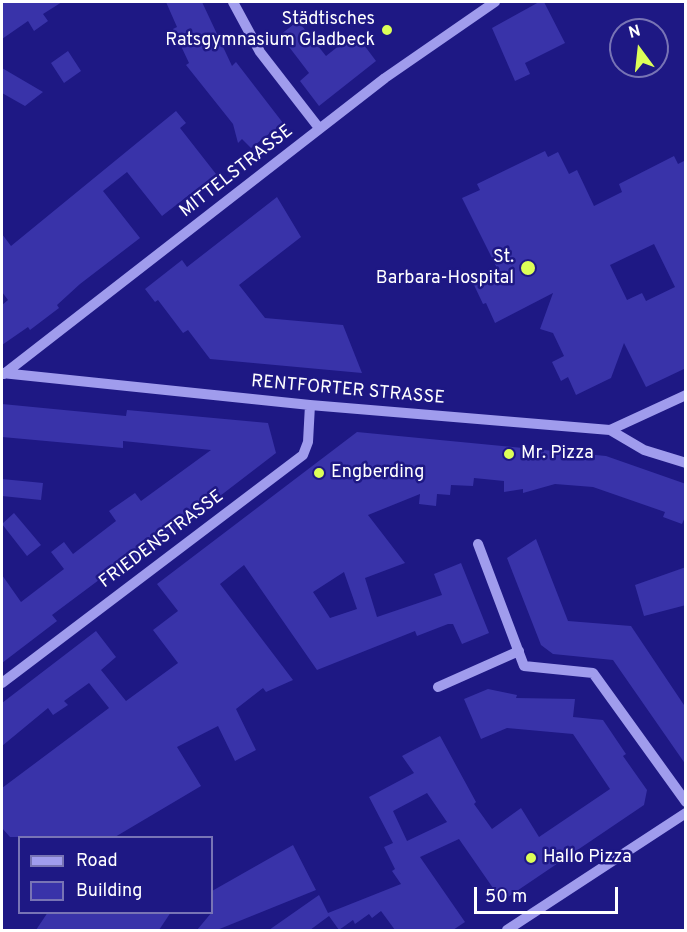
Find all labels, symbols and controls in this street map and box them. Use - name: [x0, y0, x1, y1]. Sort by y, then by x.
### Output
- place label: Städtisches Ratsgymnasium Gladbeck: [165, 9, 375, 52]
- north arrow: [609, 18, 669, 78]
- text: N: [627, 21, 643, 44]
- marker: Städtisches Ratsgymnasium Gladbeck: [380, 23, 394, 37]
- street label: MITTELSTRASSE: [176, 121, 298, 223]
- place label: St. Barbara-Hospital: [376, 247, 514, 290]
- marker: St. Barbara-Hospital: [519, 259, 537, 277]
- street label: RENTFORTER STRASSE: [250, 372, 446, 410]
- place label: Mr. Pizza: [521, 443, 594, 465]
- marker: Mr. Pizza: [502, 447, 516, 461]
- place label: Engberding: [331, 462, 424, 484]
- marker: Engberding: [312, 466, 326, 480]
- street label: FRIEDENSTRASSE: [96, 486, 228, 594]
- legend: [18, 836, 213, 914]
- place label: Hallo Pizza: [543, 847, 632, 869]
- text: Road: [76, 850, 118, 873]
- marker: Hallo Pizza: [524, 851, 538, 865]
- scale bar: [477, 875, 621, 913]
- text: Building: [76, 880, 142, 903]
- text: 50 m: [485, 886, 527, 909]

